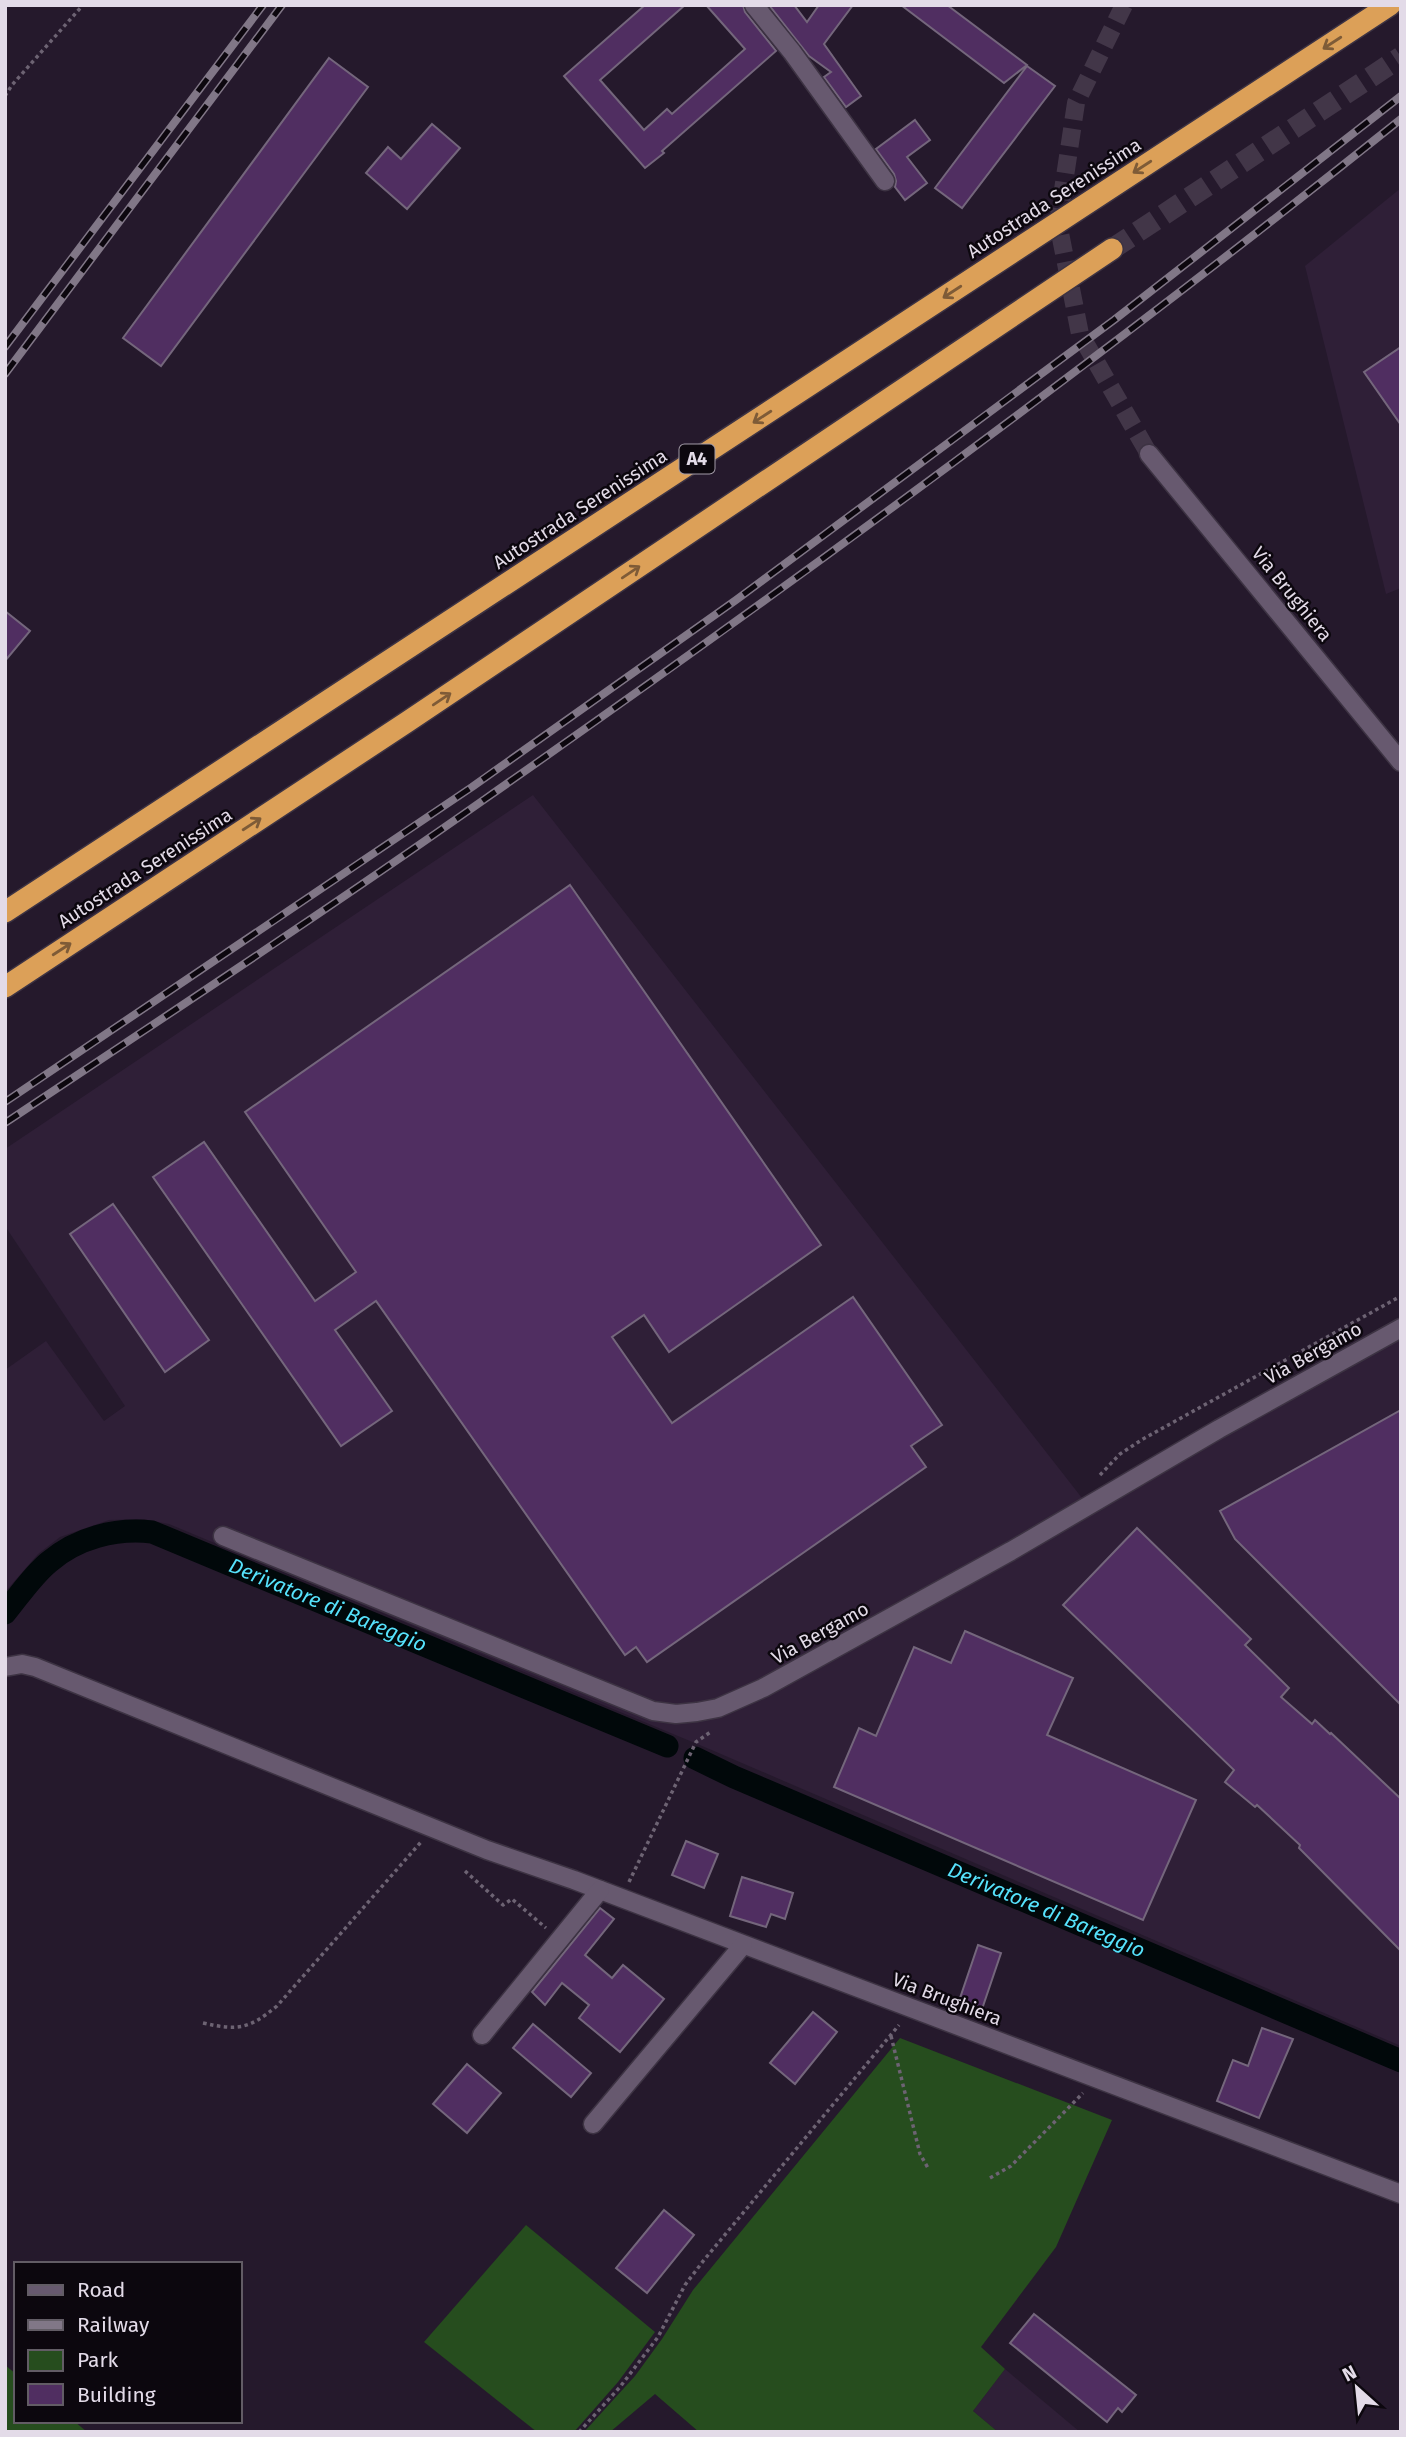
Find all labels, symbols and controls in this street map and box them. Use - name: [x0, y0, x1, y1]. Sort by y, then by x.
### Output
- one-way arrow: [1323, 36, 1343, 50]
- street label: Autostrada Serenissima: [963, 133, 1145, 263]
- one-way arrow: [1133, 160, 1152, 175]
- one-way arrow: [943, 285, 962, 299]
- one-way arrow: [752, 410, 772, 424]
- street label: Autostrada Serenissima: [489, 444, 671, 574]
- road number: A4: [680, 444, 714, 474]
- street label: Via Brughiera: [1247, 542, 1337, 646]
- one-way arrow: [621, 565, 640, 579]
- one-way arrow: [432, 692, 451, 706]
- street label: Autostrada Serenissima: [54, 803, 236, 933]
- one-way arrow: [242, 817, 261, 831]
- one-way arrow: [52, 942, 71, 957]
- street label: Via Bergamo: [1260, 1317, 1366, 1389]
- water label: Derivatore di Bareggio: [225, 1552, 431, 1658]
- street label: Via Bergamo: [767, 1597, 873, 1669]
- water label: Derivatore di Bareggio: [944, 1857, 1149, 1964]
- street label: Via Brughiera: [889, 1968, 1005, 2030]
- legend: [14, 2262, 242, 2423]
- text: Road: [77, 2277, 125, 2303]
- text: Railway: [77, 2312, 150, 2338]
- text: Park: [77, 2347, 119, 2373]
- north arrow: [1322, 2353, 1392, 2423]
- text: N: [1339, 2360, 1360, 2386]
- text: Building: [77, 2382, 156, 2408]

